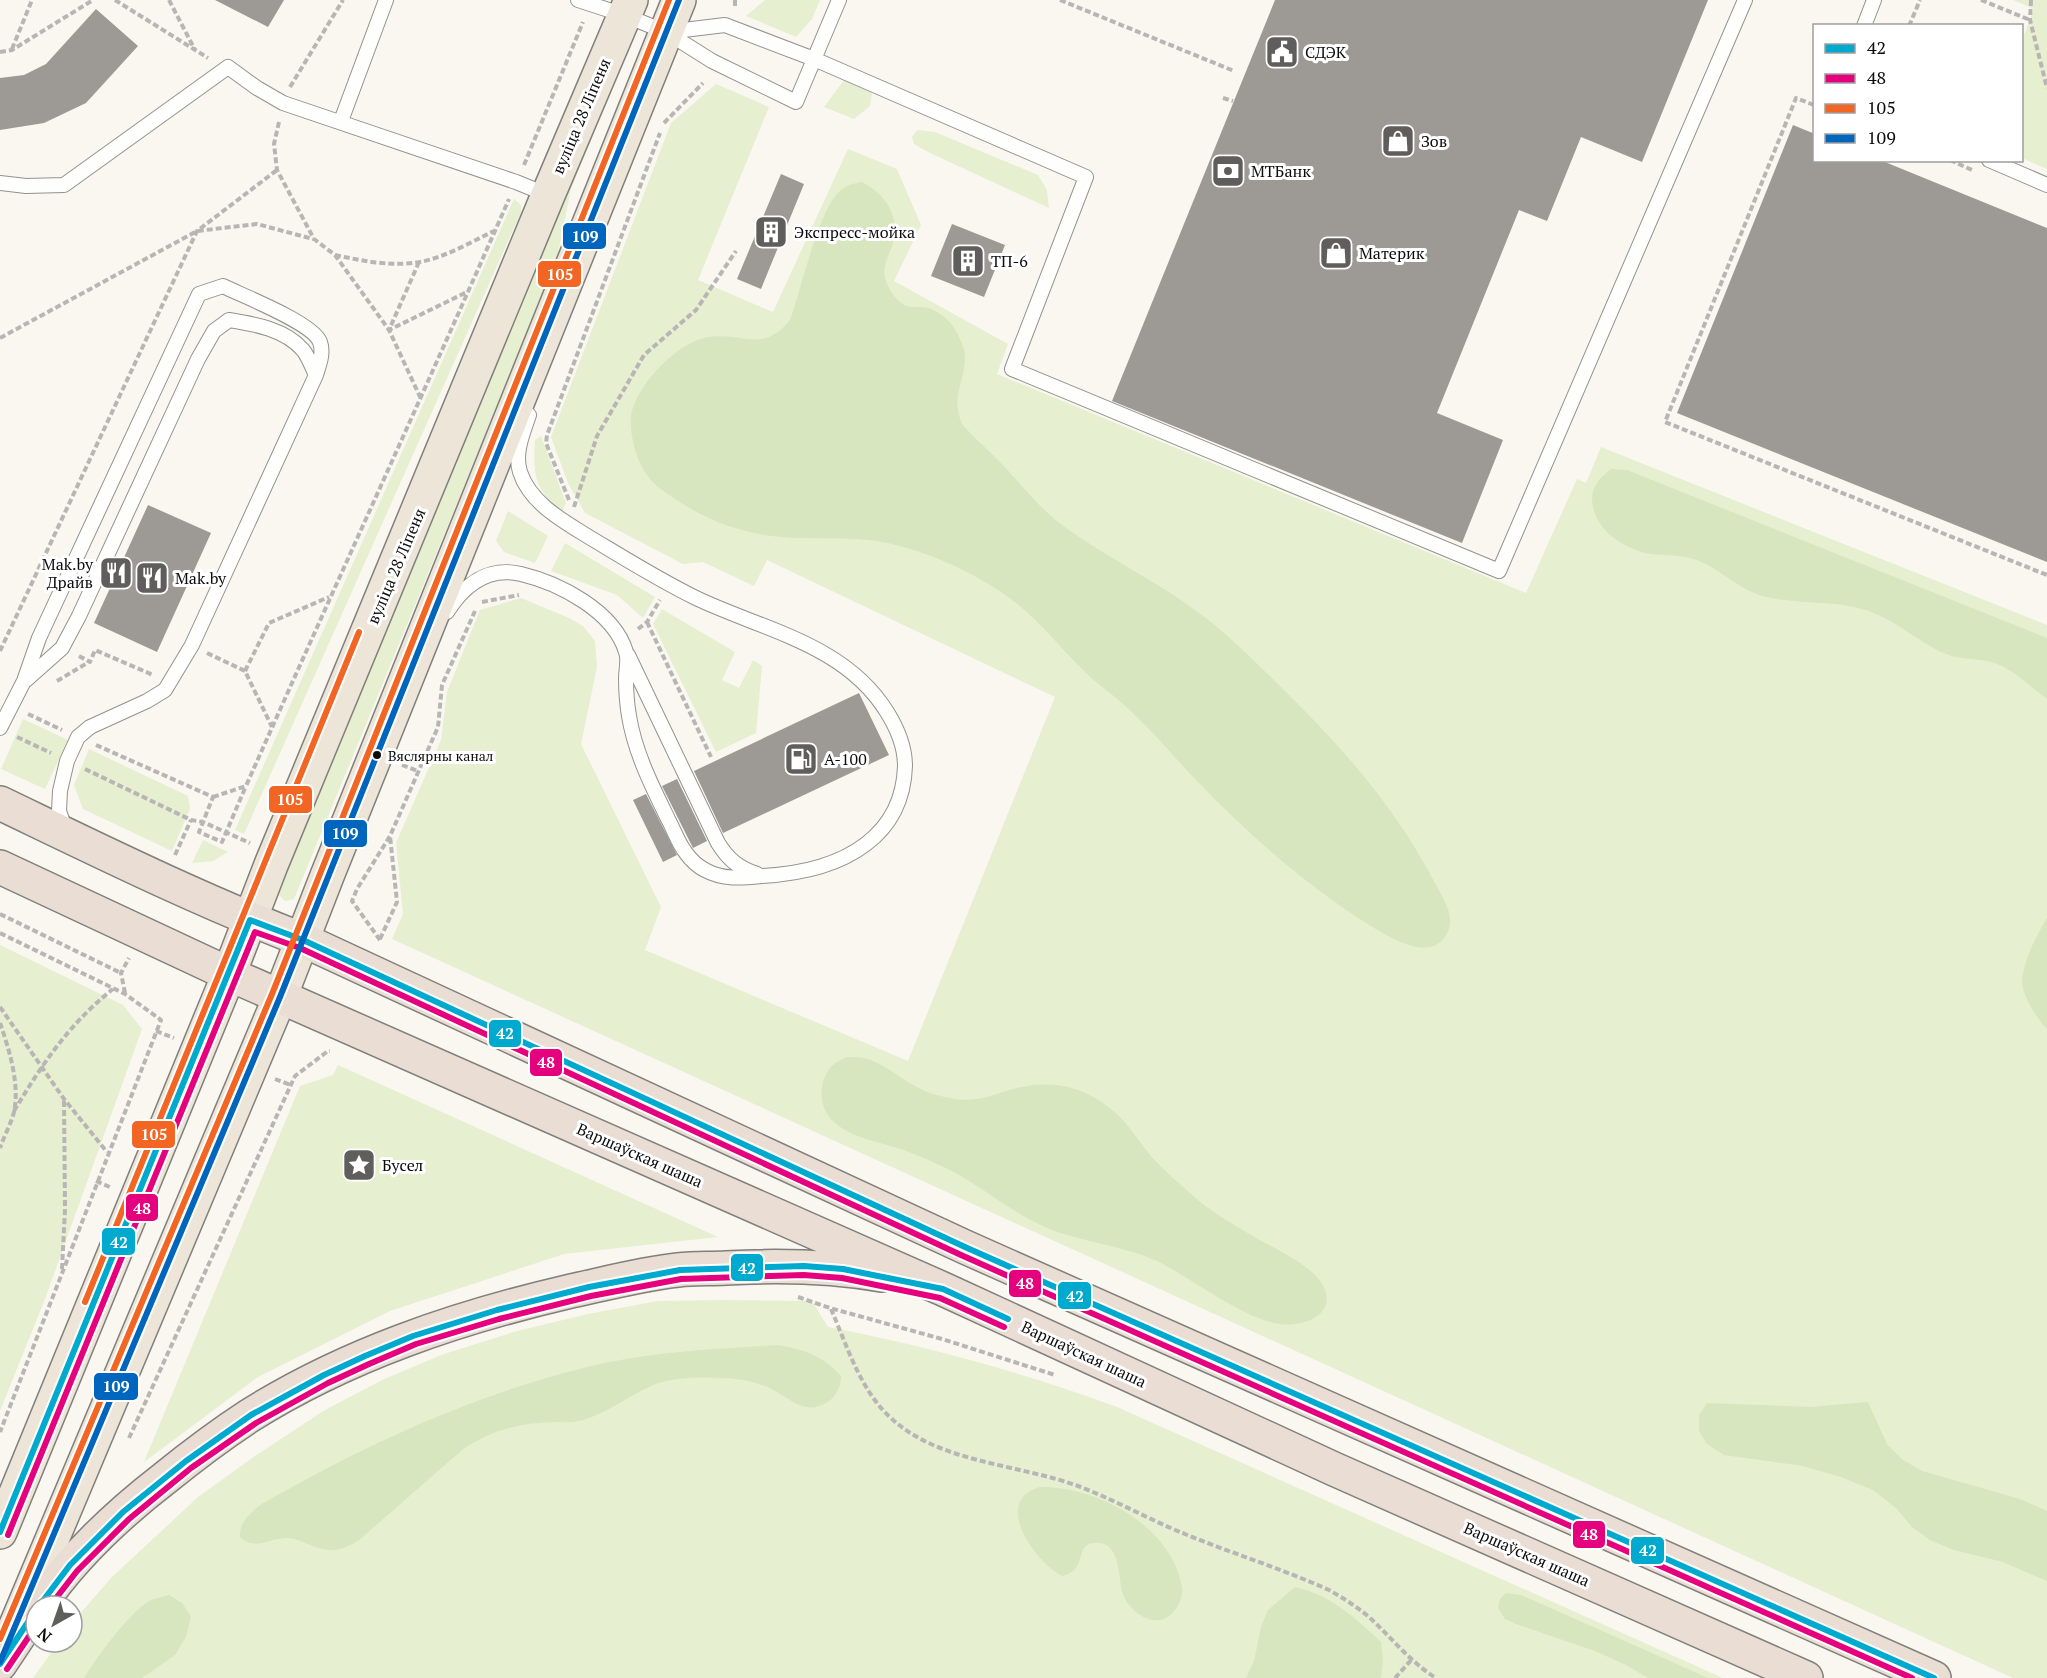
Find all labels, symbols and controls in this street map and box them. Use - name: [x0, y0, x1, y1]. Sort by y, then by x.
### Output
- legend: [1813, 24, 2023, 162]
- public building icon: СДЭК: [1264, 34, 1300, 70]
- text: 42: [1867, 35, 1886, 59]
- place label: СДЭК: [1305, 41, 1347, 63]
- street label: вуліца 28 Ліпеня: [547, 55, 615, 177]
- text: 48: [1867, 65, 1886, 89]
- text: 105: [1867, 95, 1896, 119]
- shop icon: Зов: [1380, 123, 1416, 159]
- text: 109: [1867, 125, 1896, 149]
- place label: Зов: [1421, 130, 1447, 152]
- bank icon: МТБанк: [1210, 153, 1246, 189]
- place label: МТБанк: [1251, 160, 1311, 182]
- building icon: Экспресс-мойка: [753, 214, 789, 250]
- place label: Экспресс-мойка: [794, 221, 915, 243]
- line badge: 109: [562, 222, 607, 250]
- text: 109: [571, 225, 599, 247]
- shop icon: Материк: [1318, 235, 1354, 271]
- place label: Материк: [1359, 242, 1425, 264]
- building icon: ТП-6: [950, 243, 986, 279]
- place label: ТП-6: [991, 250, 1028, 272]
- line badge: 105: [537, 260, 582, 288]
- text: 105: [546, 263, 574, 285]
- street label: вуліца 28 Ліпеня: [362, 505, 430, 627]
- place label: Маk.by Драйв: [42, 553, 94, 593]
- restaurant icon: Маk.by Драйв: [98, 555, 134, 591]
- restaurant icon: Mak.by: [134, 560, 170, 596]
- place label: Mak.by: [175, 567, 227, 589]
- fuel station icon: А-100: [783, 741, 819, 777]
- place label: Вяслярны канал: [388, 746, 494, 765]
- place label: А-100: [824, 748, 867, 770]
- marker: Вяслярны канал: [371, 749, 383, 761]
- line badge: 105: [268, 785, 313, 814]
- text: 105: [276, 788, 304, 810]
- line badge: 109: [323, 819, 368, 848]
- text: 109: [331, 822, 359, 844]
- line badge: 42: [488, 1019, 522, 1048]
- text: 42: [496, 1022, 514, 1044]
- line badge: 48: [529, 1048, 563, 1077]
- text: 48: [537, 1051, 555, 1073]
- street label: Варшаўская шаша: [574, 1117, 706, 1193]
- line badge: 105: [131, 1120, 176, 1149]
- text: 105: [140, 1123, 168, 1145]
- place icon: Бусел: [341, 1147, 377, 1183]
- place label: Бусел: [382, 1154, 423, 1176]
- line badge: 48: [125, 1193, 159, 1222]
- text: 48: [133, 1197, 151, 1219]
- line badge: 42: [101, 1227, 136, 1256]
- text: 42: [110, 1231, 128, 1253]
- line badge: 42: [730, 1253, 764, 1282]
- text: 42: [738, 1257, 756, 1279]
- line badge: 48: [1008, 1269, 1042, 1298]
- text: 48: [1016, 1272, 1034, 1294]
- line badge: 42: [1057, 1281, 1092, 1310]
- text: 42: [1066, 1285, 1084, 1307]
- street label: Варшаўская шаша: [1018, 1315, 1150, 1393]
- line badge: 109: [93, 1372, 139, 1401]
- text: 109: [102, 1375, 130, 1397]
- street label: Варшаўская шаша: [1461, 1516, 1593, 1592]
- line badge: 48: [1572, 1520, 1606, 1549]
- text: 48: [1580, 1523, 1598, 1545]
- line badge: 42: [1630, 1536, 1665, 1565]
- text: 42: [1639, 1539, 1657, 1561]
- north arrow: [24, 1594, 84, 1654]
- text: N: [33, 1623, 56, 1648]

